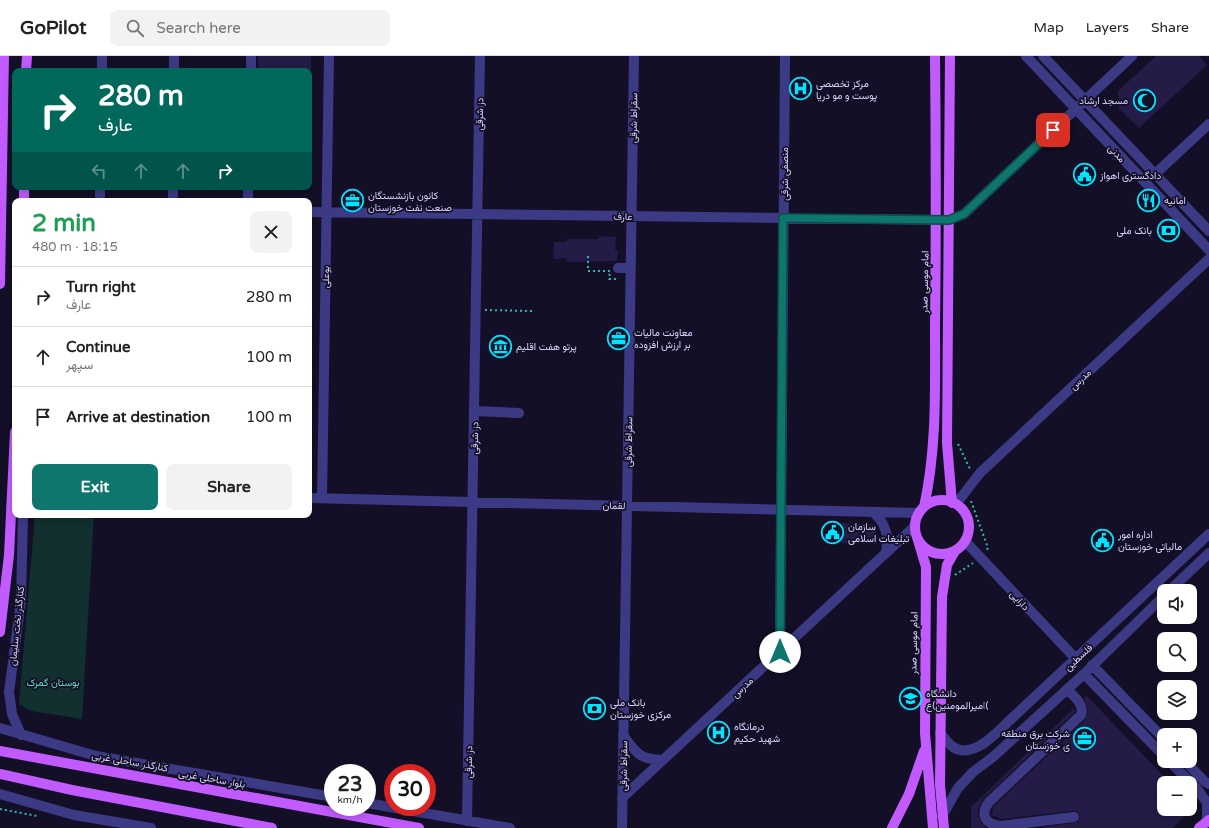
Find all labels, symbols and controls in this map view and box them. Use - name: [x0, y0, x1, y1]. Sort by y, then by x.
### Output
- search box: [110, 10, 390, 46]
- text: GoPilot: [20, 17, 86, 39]
- icon: search: [124, 17, 146, 39]
- text: Search here: [156, 19, 241, 37]
- text: Map: [1034, 19, 1064, 36]
- text: Layers: [1086, 19, 1129, 36]
- text: Share: [1151, 19, 1189, 36]
- hospital icon: مرکز تخصصی پوست و مو دریا: [788, 76, 814, 102]
- place label: مرکز تخصصی پوست و مو دریا: [816, 78, 878, 103]
- text: 280 m: [98, 79, 184, 113]
- icon: right: [32, 84, 84, 136]
- mosque icon: مسجد ارشاد: [1131, 87, 1157, 113]
- street label: سقراط شرقی: [628, 93, 640, 143]
- place label: مسجد ارشاد: [1079, 95, 1128, 107]
- street label: دز شرقی: [474, 97, 486, 131]
- pin: [1036, 113, 1070, 147]
- text: عارف: [98, 114, 133, 136]
- icon: arrive: [1042, 119, 1064, 141]
- street label: مدنی: [1105, 142, 1128, 165]
- street label: منصفی شرقی: [779, 147, 791, 201]
- icon: left: [88, 160, 110, 182]
- icon: ahead: [130, 160, 152, 182]
- icon: ahead: [172, 160, 194, 182]
- icon: right: [214, 160, 236, 182]
- public building icon: دادگستری اهواز: [1072, 162, 1098, 188]
- place label: دادگستری اهواز: [1099, 170, 1161, 182]
- restaurant icon: امانیه: [1135, 187, 1161, 213]
- office icon: کانون بازنشستگان صنعت نفت خوزستان: [339, 188, 365, 214]
- place label: کانون بازنشستگان صنعت نفت خوزستان: [368, 190, 452, 214]
- place label: امانیه: [1164, 195, 1186, 207]
- text: 2 min: [32, 209, 96, 238]
- button: close: [250, 211, 292, 253]
- street label: عارف: [613, 211, 633, 223]
- bank icon: بانک ملی: [1155, 217, 1181, 243]
- place label: بانک ملی: [1117, 225, 1152, 237]
- text: 480 m · 18:15: [32, 239, 118, 255]
- street label: امام موسی صدر: [918, 251, 932, 314]
- street label: بوعلی: [320, 266, 332, 288]
- text: Turn right: [66, 278, 136, 296]
- icon: right: [32, 286, 54, 308]
- text: 280 m: [246, 288, 292, 306]
- text: عارف: [66, 297, 91, 313]
- office icon: معاونت مالیات بر ارزش افزوده: [606, 325, 632, 351]
- place label: معاونت مالیات بر ارزش افزوده: [634, 327, 693, 351]
- museum icon: پرتو هفت اقلیم: [487, 333, 513, 359]
- text: Continue: [66, 338, 130, 356]
- place label: پرتو هفت اقلیم: [516, 341, 577, 354]
- icon: ahead: [32, 346, 54, 368]
- text: 100 m: [246, 348, 292, 366]
- text: سپهر: [66, 357, 93, 373]
- street label: مدرس: [1067, 367, 1094, 393]
- icon: arrive: [32, 406, 54, 428]
- text: Arrive at destination: [66, 408, 210, 426]
- text: 100 m: [246, 408, 292, 426]
- street label: سقراط شرقی: [623, 417, 635, 467]
- street label: دز شرقی: [469, 421, 481, 455]
- button: Exit: [32, 464, 158, 510]
- button: Share: [166, 464, 292, 510]
- street label: لقمان: [602, 500, 626, 512]
- public building icon: سازمان تبلیغات اسلامی: [819, 519, 845, 545]
- place label: سازمان تبلیغات اسلامی: [848, 521, 909, 545]
- public building icon: اداره امور مالیاتی خوزستان: [1090, 527, 1116, 553]
- place label: اداره امور مالیاتی خوزستان: [1117, 529, 1182, 553]
- map controls: [1157, 584, 1197, 816]
- button: sound: [1157, 584, 1197, 624]
- street label: کنارگذر تخت سلیمان: [7, 585, 27, 667]
- street label: دارایی: [1007, 588, 1032, 613]
- street label: امام موسی صدر: [907, 612, 921, 675]
- position arrow: [759, 631, 801, 673]
- button: search: [1157, 632, 1197, 672]
- street label: فلسطین: [1062, 641, 1096, 674]
- street label: مدرس: [729, 675, 756, 701]
- park label: بوستان گمرک: [27, 677, 80, 689]
- button: layers: [1157, 680, 1197, 720]
- school or university icon: دانشگاه امیرالمومنین)ع(: [898, 686, 924, 712]
- place label: دانشگاه امیرالمومنین)ع(: [926, 688, 989, 712]
- bank icon: بانک ملی مرکزی خوزستان: [581, 695, 607, 721]
- place label: بانک ملی مرکزی خوزستان: [610, 697, 671, 721]
- hospital icon: درمانگاه شهید حکیم: [705, 719, 731, 745]
- place label: درمانگاه شهید حکیم: [734, 721, 780, 745]
- office icon: شرکت برق منطقه ی خوزستان: [1072, 726, 1098, 752]
- place label: شرکت برق منطقه ی خوزستان: [1001, 728, 1070, 752]
- button: +: [1157, 728, 1197, 768]
- street label: سقراط شرقی: [618, 741, 630, 791]
- street label: دز شرقی: [463, 745, 475, 779]
- street label: کنارگذر ساحلی غربی: [91, 749, 170, 775]
- speed limit sign: 30: [384, 764, 436, 816]
- street label: بلوار ساحلی غربی: [178, 767, 246, 791]
- text: 23: [337, 773, 363, 797]
- button: −: [1157, 776, 1197, 816]
- text: km/h: [337, 794, 363, 806]

